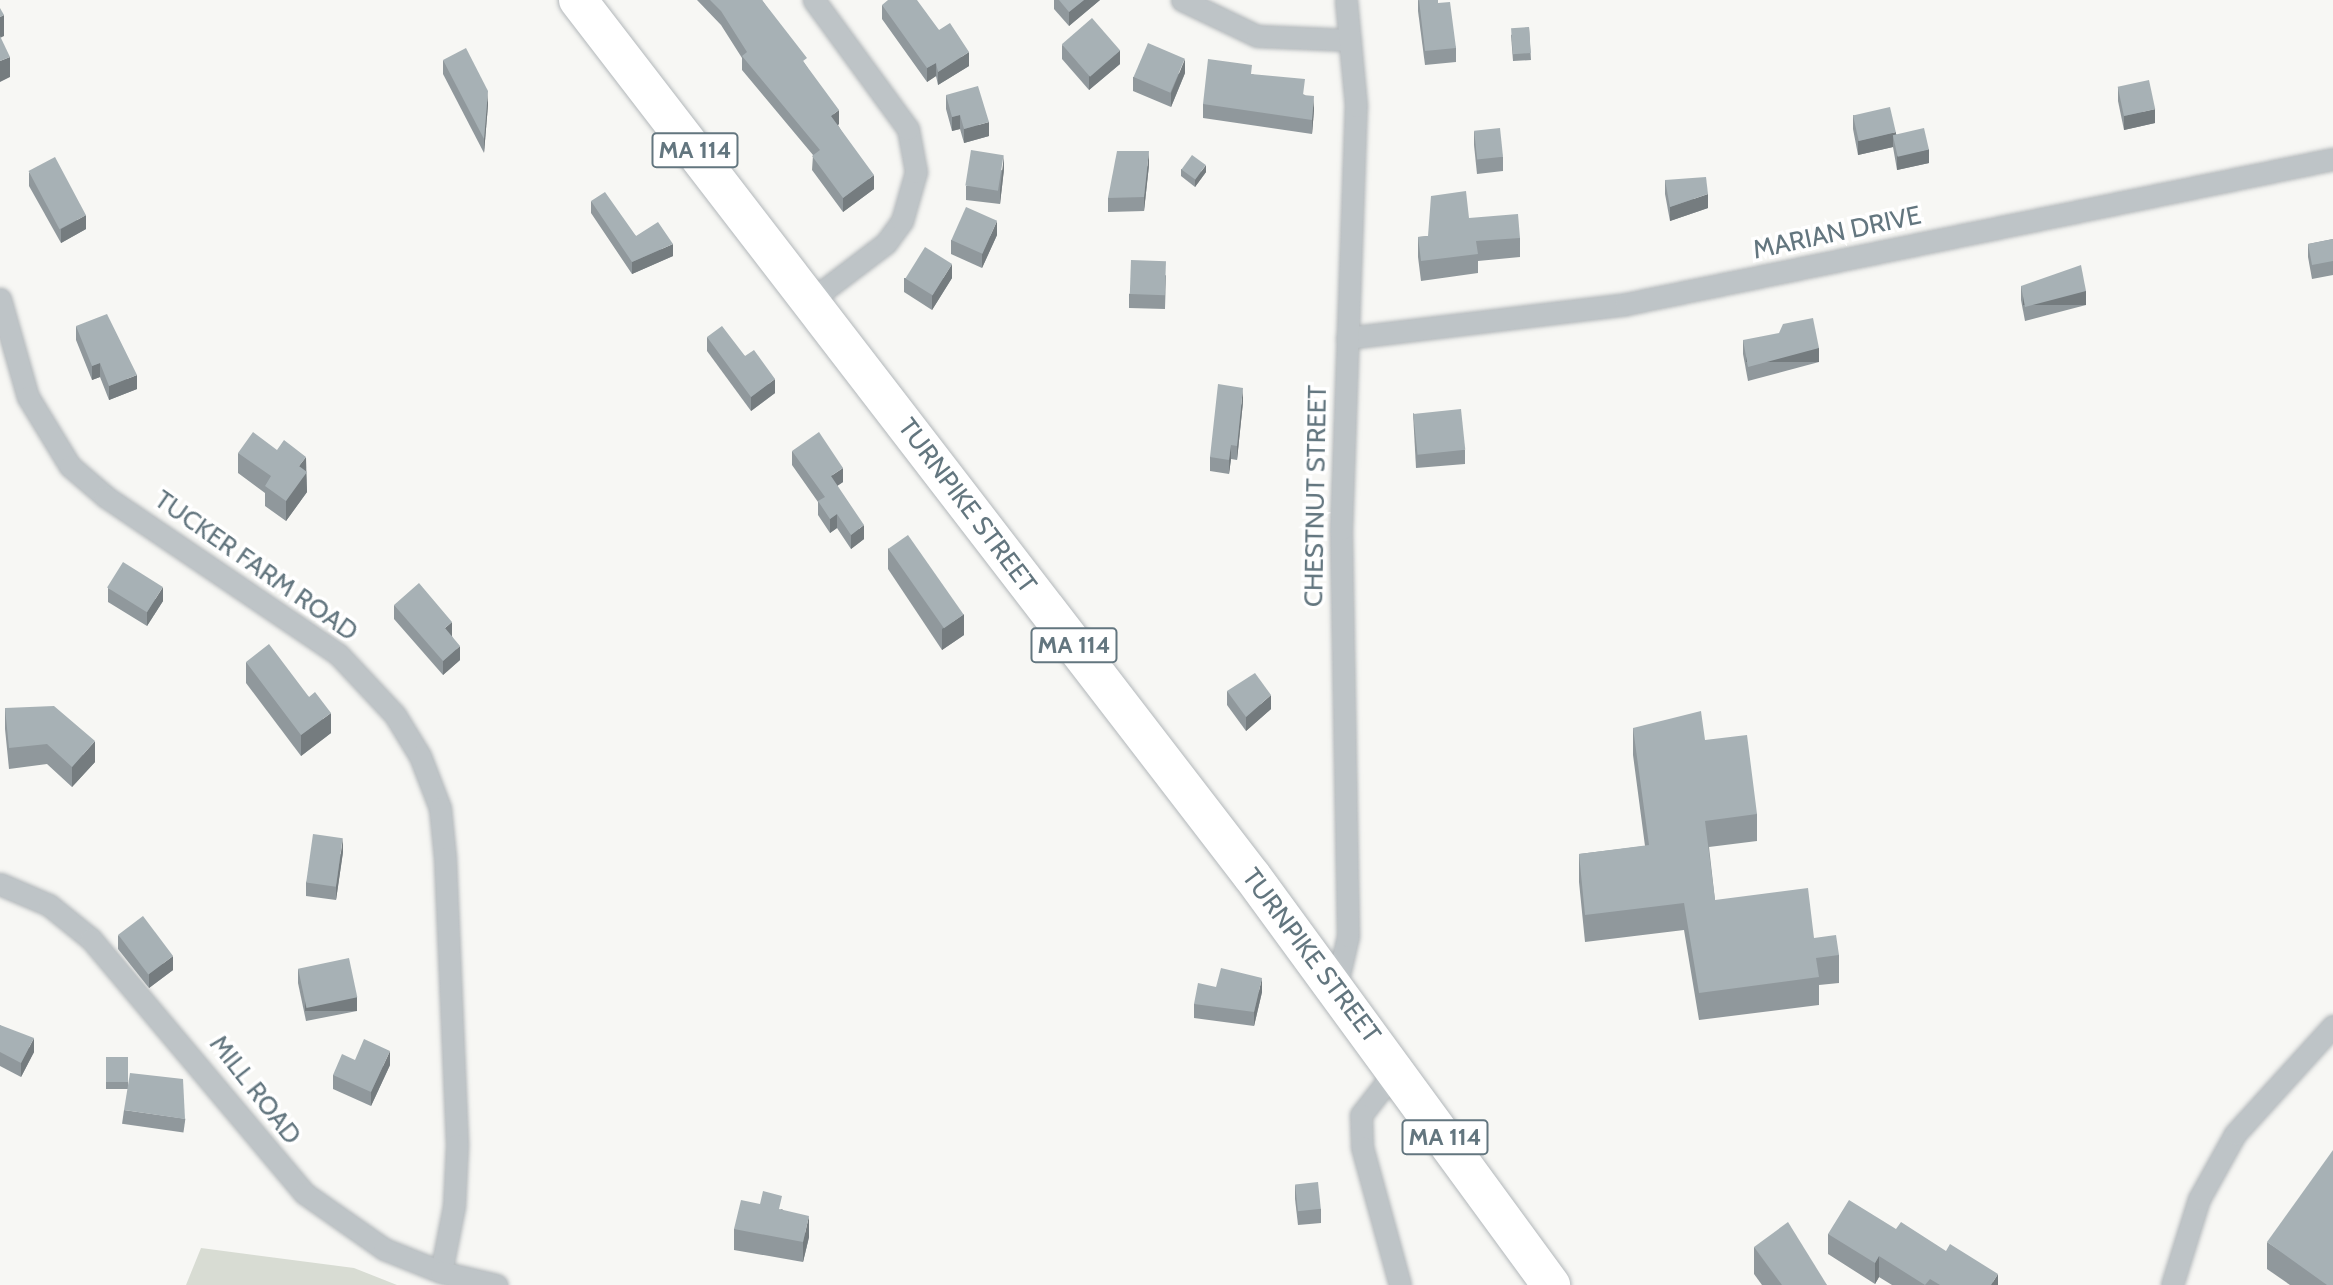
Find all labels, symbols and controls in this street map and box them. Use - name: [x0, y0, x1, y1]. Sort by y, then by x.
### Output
- road number: MA 114: [651, 130, 739, 170]
- street label: MARIAN DRIVE: [1750, 200, 1924, 266]
- street label: CHESTNUT STREET: [1298, 385, 1334, 607]
- street label: TURNPIKE STREET: [891, 413, 1043, 599]
- street label: TUCKER FARM ROAD: [149, 484, 363, 648]
- road number: MA 114: [1030, 624, 1118, 666]
- street label: TURNPIKE STREET: [1235, 863, 1387, 1049]
- street label: MILL ROAD: [203, 1029, 307, 1151]
- road number: MA 114: [1401, 1116, 1489, 1157]

